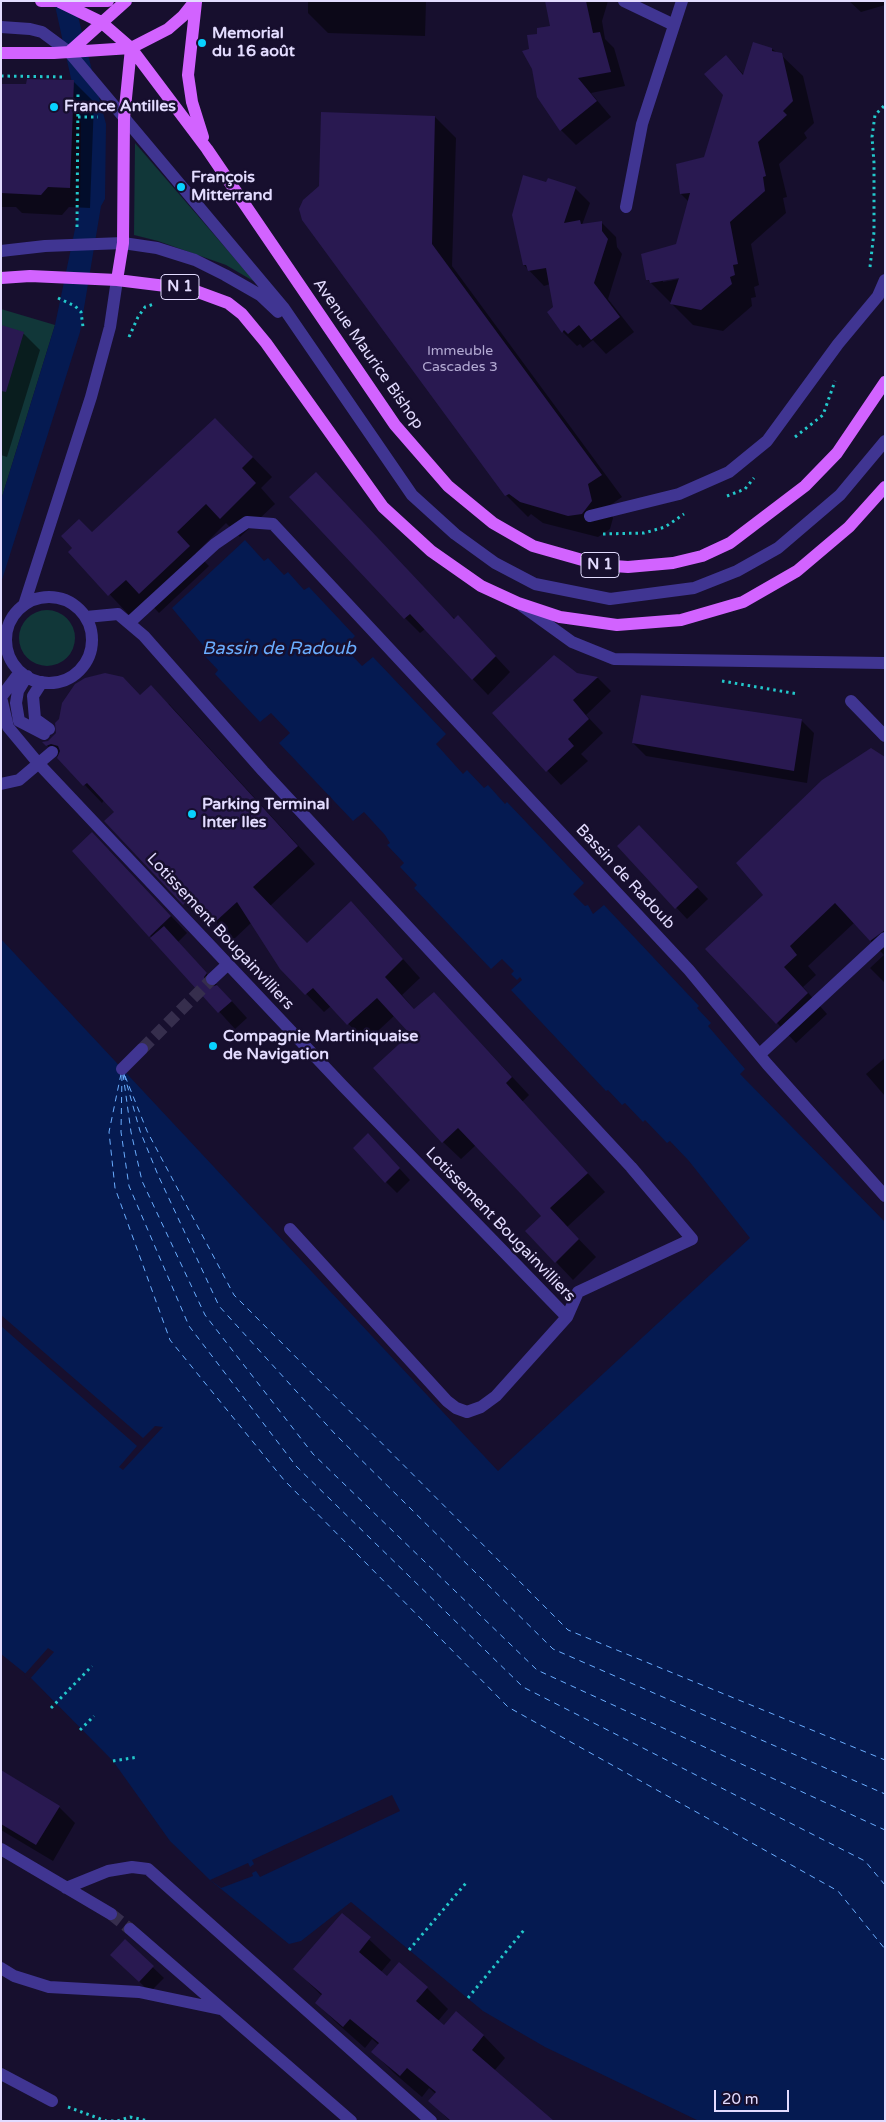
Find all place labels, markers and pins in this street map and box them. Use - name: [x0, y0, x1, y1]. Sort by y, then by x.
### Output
- place label: Memorial du 16 août: [212, 24, 295, 62]
- marker: Memorial du 16 août: [196, 37, 208, 49]
- place label: France Antilles: [64, 97, 176, 117]
- marker: France Antilles: [48, 101, 60, 113]
- place label: François Mitterrand: [191, 168, 273, 206]
- marker: François Mitterrand: [175, 181, 187, 193]
- place label: Parking Terminal Inter Iles: [202, 795, 329, 833]
- marker: Parking Terminal Inter Iles: [186, 808, 198, 820]
- place label: Compagnie Martiniquaise de Navigation: [223, 1027, 418, 1065]
- marker: Compagnie Martiniquaise de Navigation: [207, 1040, 219, 1052]

